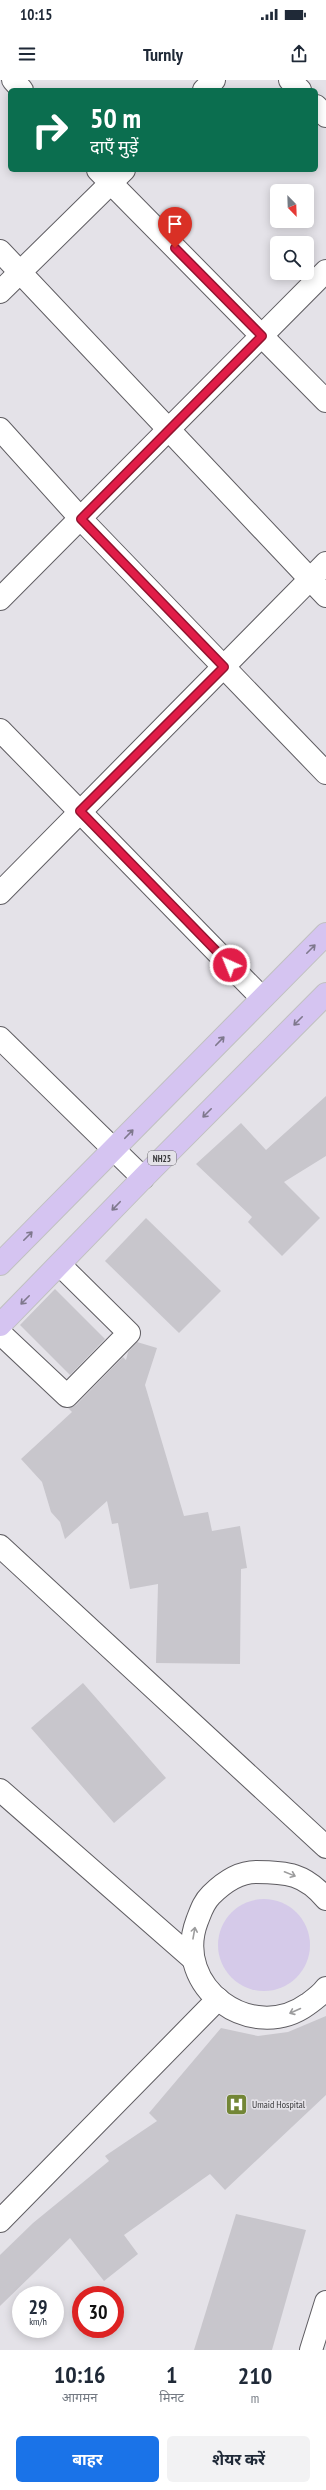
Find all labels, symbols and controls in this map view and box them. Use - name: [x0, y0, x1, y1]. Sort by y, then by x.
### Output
- text: 10:15: [20, 5, 52, 24]
- icon: menu: [16, 43, 38, 65]
- text: Turnly: [143, 43, 183, 66]
- icon: share: [288, 43, 310, 65]
- text: 50 m: [90, 99, 141, 136]
- icon: right: [24, 104, 76, 156]
- text: दाएँ मुड़ें: [90, 135, 138, 158]
- north arrow: [270, 184, 314, 228]
- map controls: [270, 184, 314, 280]
- pin: [158, 207, 192, 248]
- icon: arrive: [164, 213, 186, 235]
- button: search: [270, 236, 314, 280]
- position arrow: [209, 944, 251, 986]
- one-way arrow: [306, 944, 316, 954]
- one-way arrow: [294, 1016, 303, 1026]
- one-way arrow: [215, 1036, 225, 1046]
- one-way arrow: [202, 1108, 212, 1118]
- one-way arrow: [124, 1129, 134, 1139]
- road number: NH25: [148, 1151, 176, 1165]
- one-way arrow: [111, 1201, 120, 1211]
- one-way arrow: [23, 1231, 32, 1241]
- one-way arrow: [20, 1295, 30, 1305]
- one-way arrow: [284, 1871, 296, 1879]
- one-way arrow: [190, 1927, 198, 1940]
- one-way arrow: [290, 2008, 302, 2015]
- hospital icon: Umaid Hospital: [223, 2091, 249, 2117]
- place label: Umaid Hospital: [252, 2098, 306, 2111]
- speed limit sign: 30: [72, 2286, 124, 2338]
- text: 29: [28, 2294, 48, 2320]
- text: km/h: [29, 2315, 47, 2328]
- text: 10:16: [54, 2359, 106, 2390]
- text: 1: [166, 2359, 177, 2390]
- text: 210: [238, 2360, 272, 2391]
- text: आगमन: [62, 2389, 97, 2406]
- text: मिनट: [159, 2389, 184, 2406]
- text: m: [251, 2390, 259, 2407]
- button: बाहर: [16, 2436, 159, 2482]
- button: शेयर करें: [167, 2436, 310, 2482]

